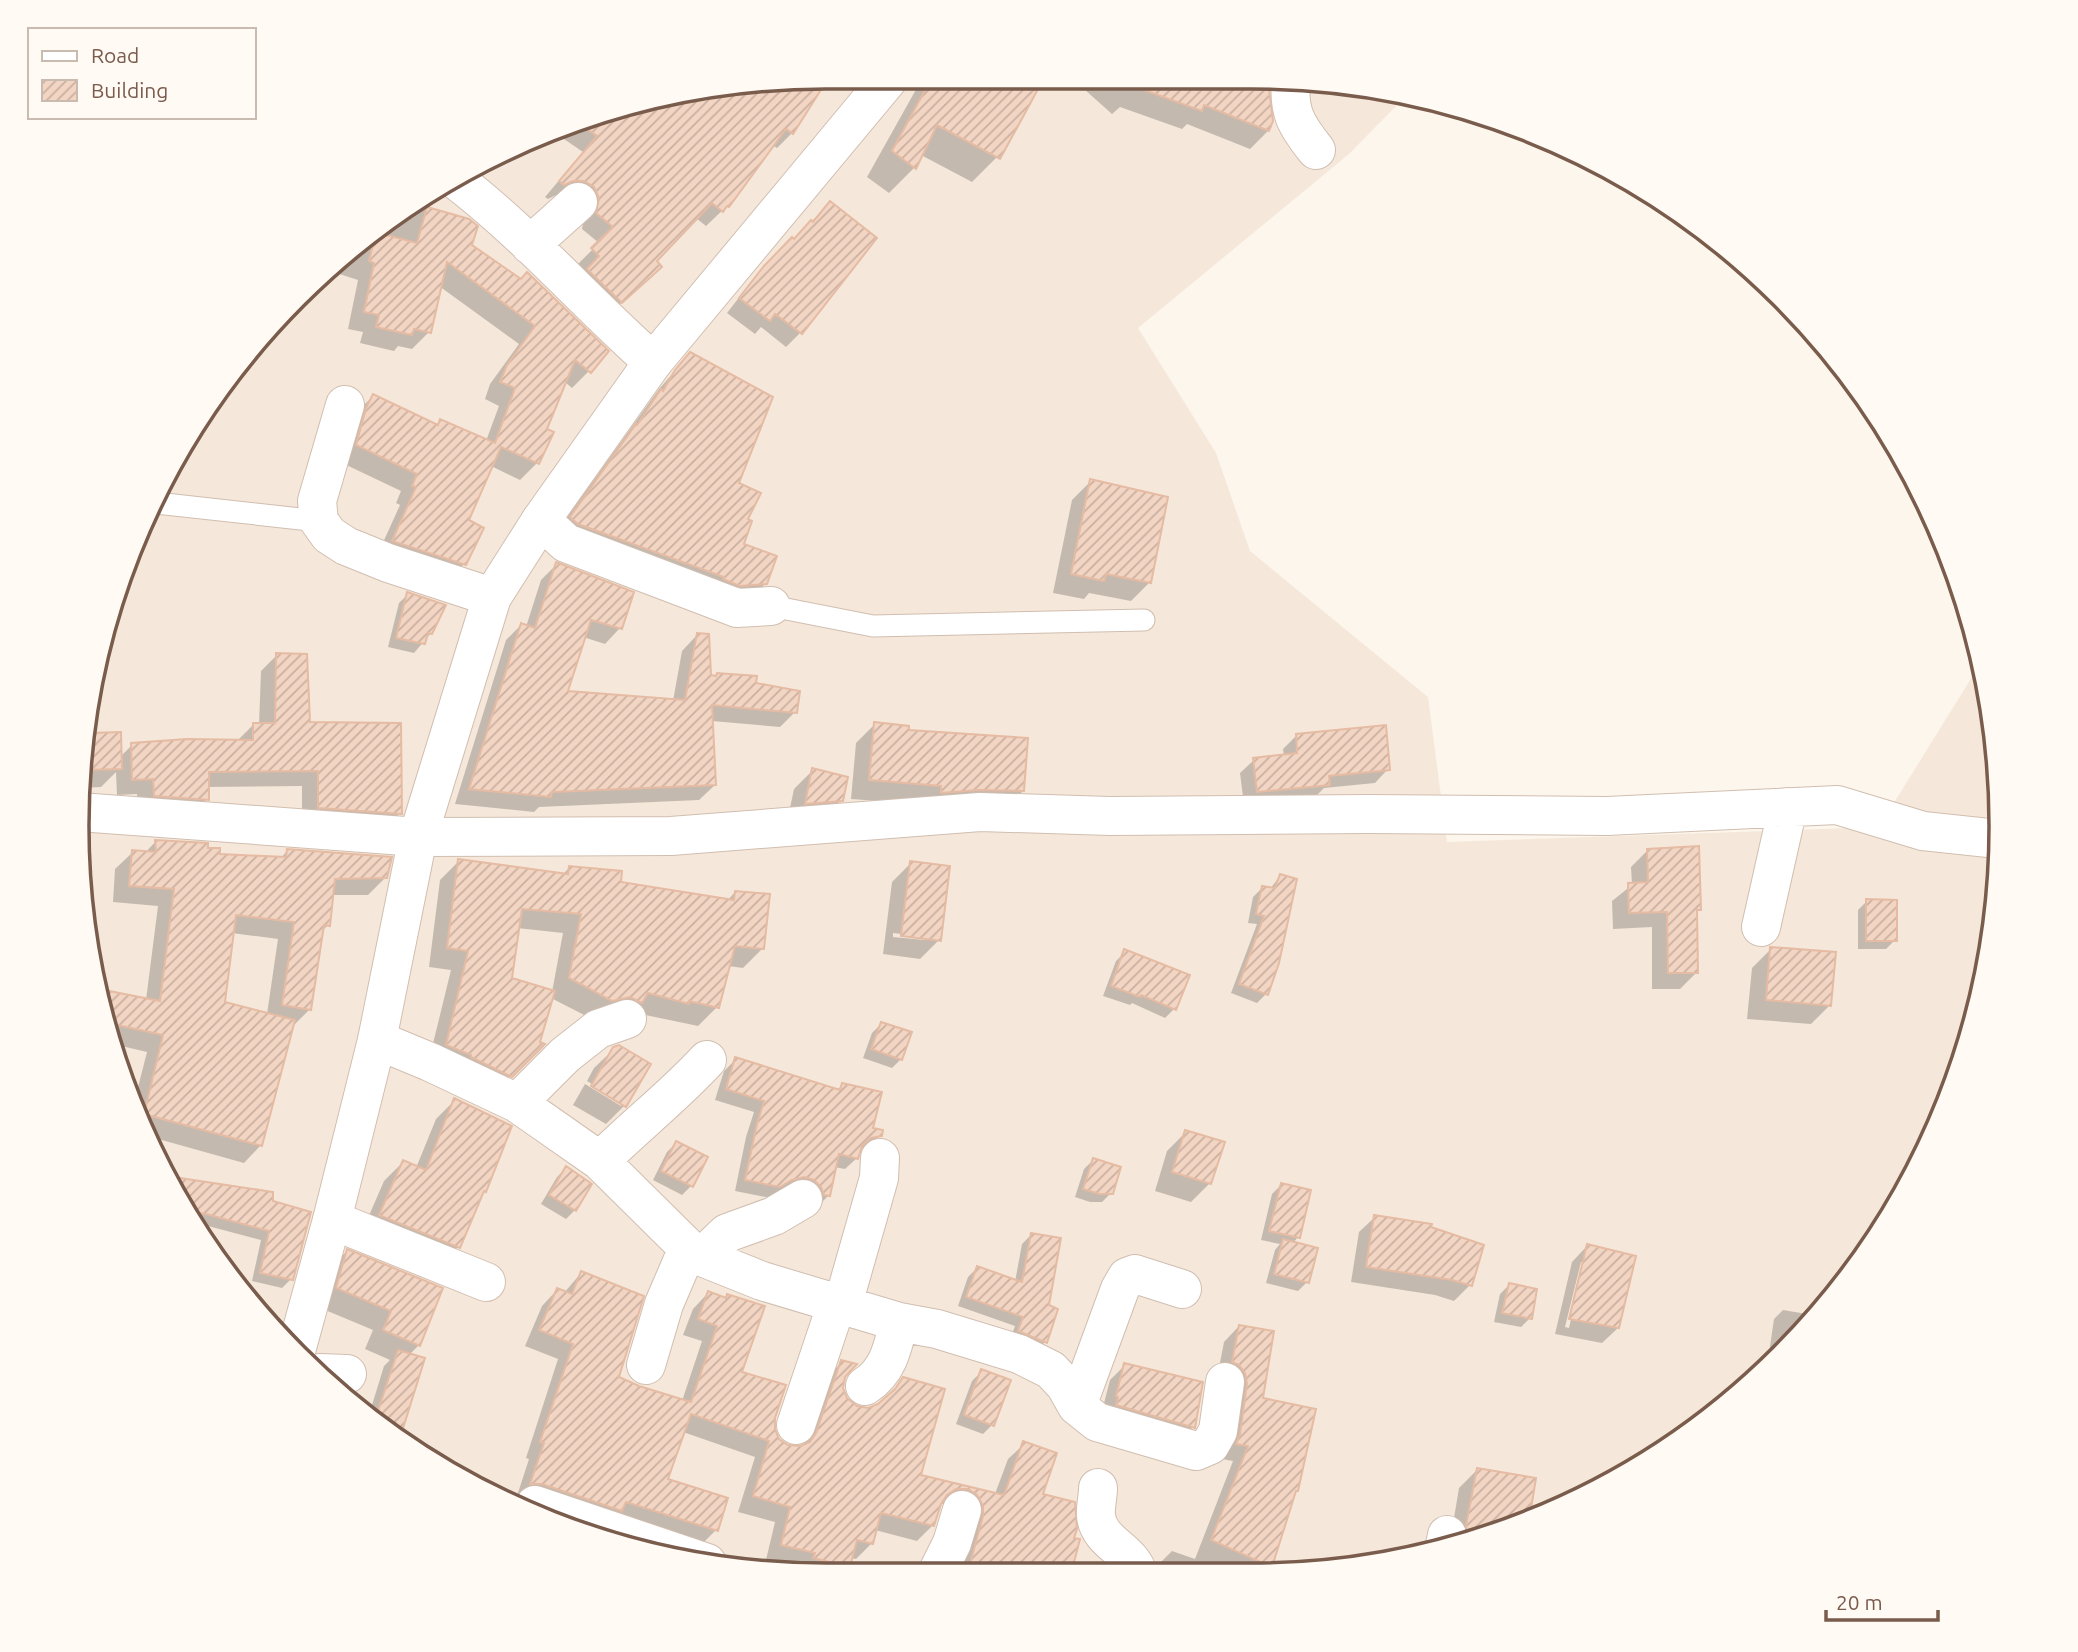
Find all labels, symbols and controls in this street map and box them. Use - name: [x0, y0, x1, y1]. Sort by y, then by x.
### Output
- legend: [28, 28, 256, 119]
- text: Road: [91, 43, 139, 67]
- text: Building: [91, 78, 168, 102]
- scale bar: [1826, 1578, 1938, 1622]
- text: 20 m: [1836, 1590, 1883, 1614]

